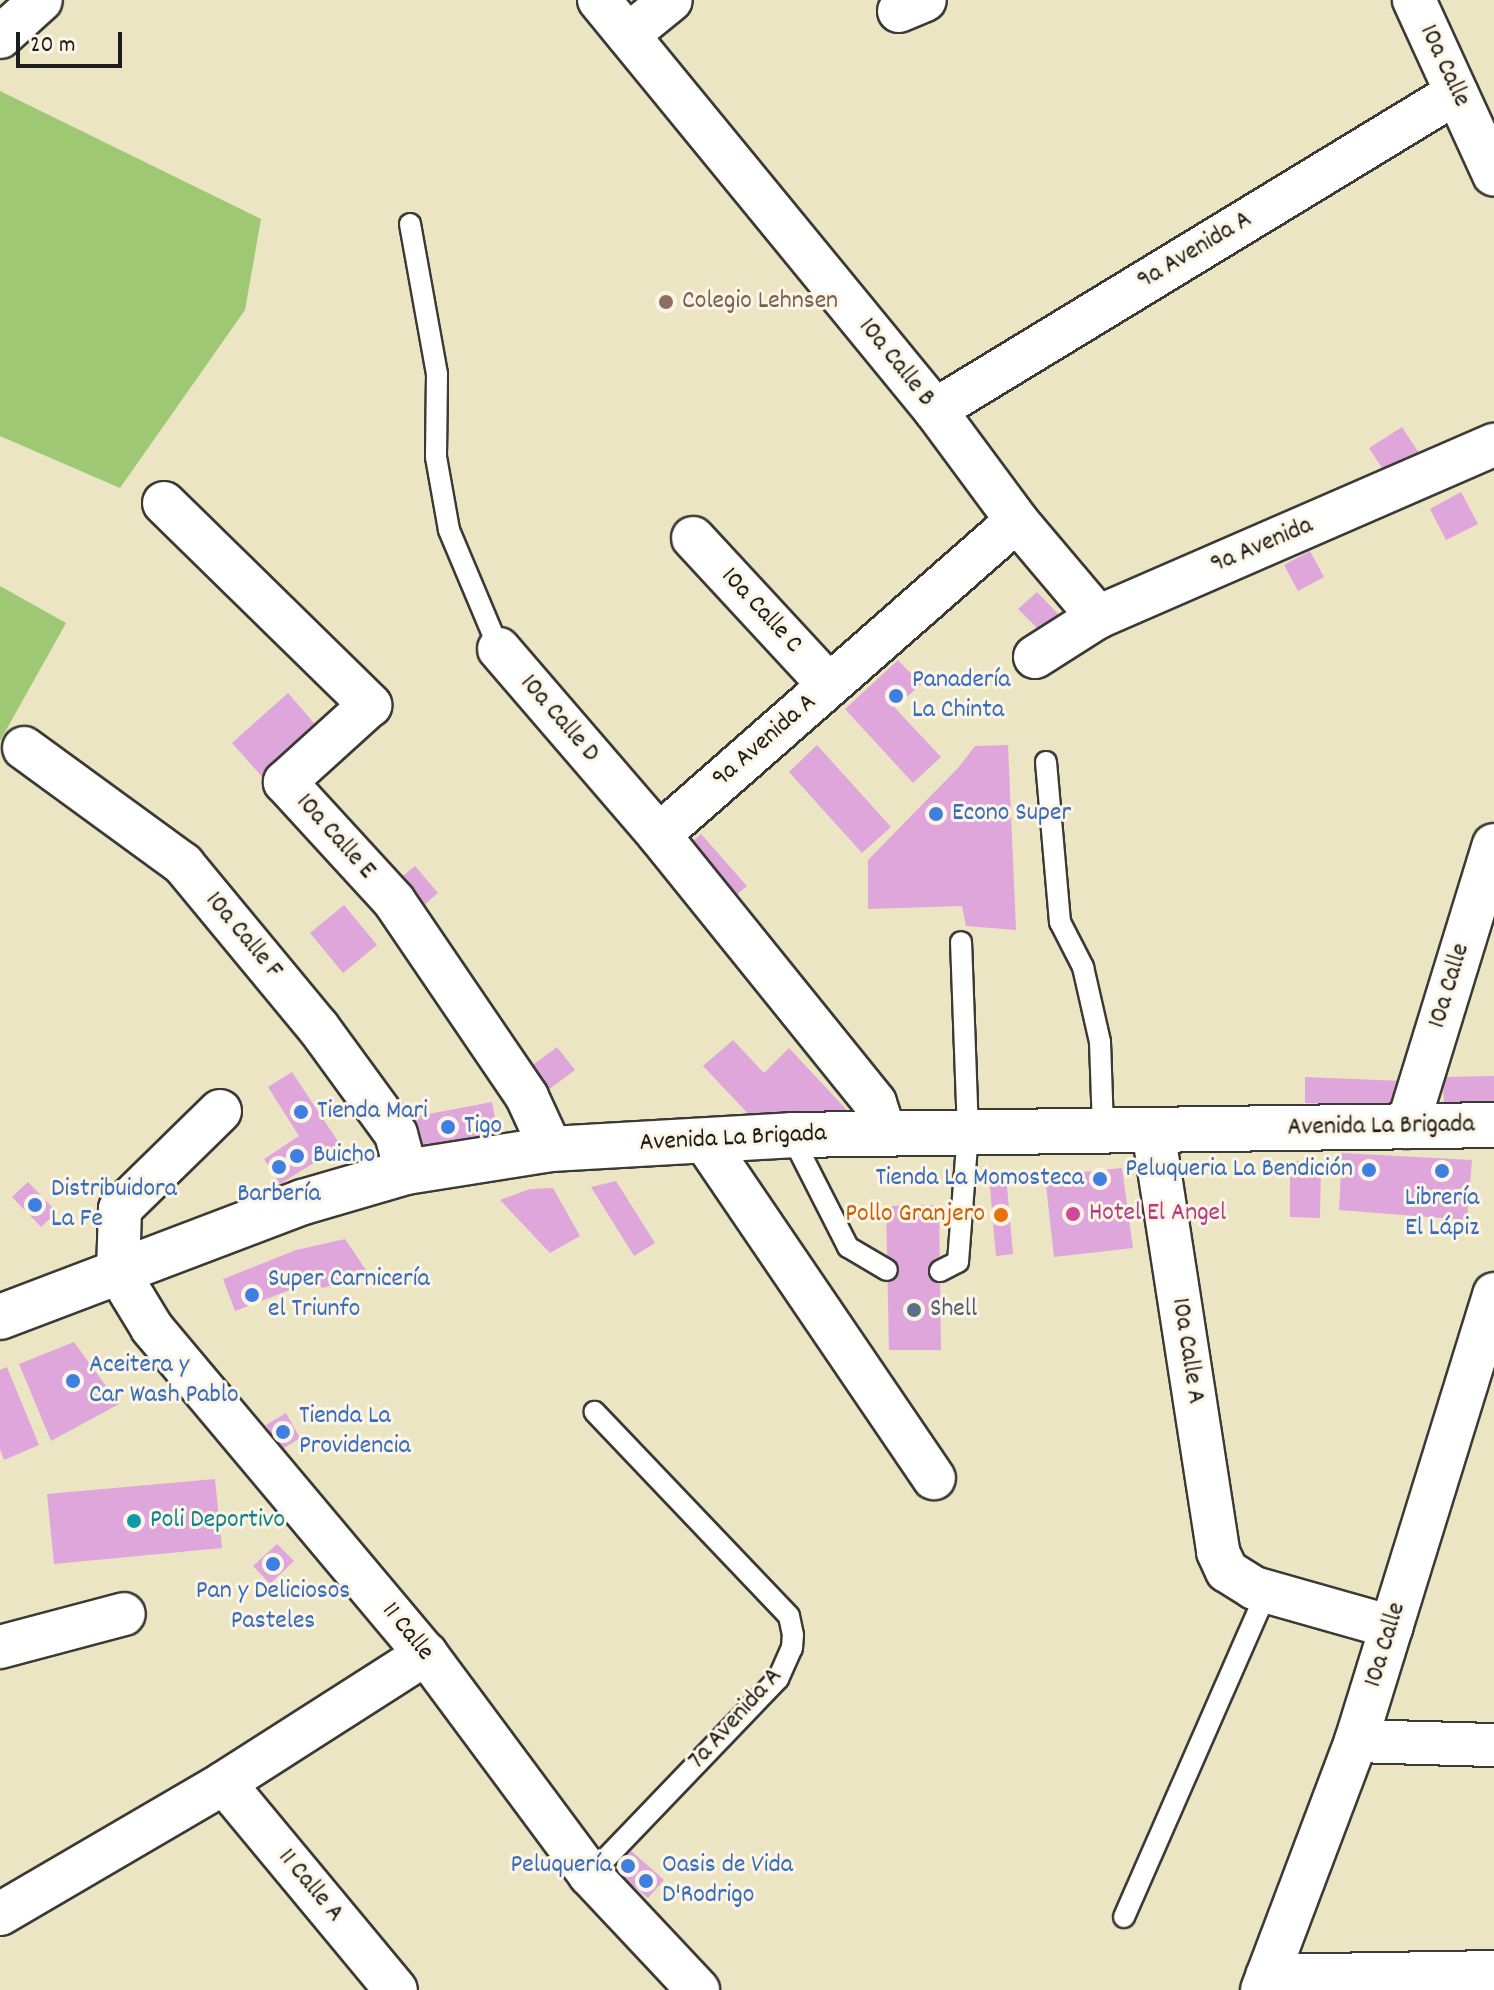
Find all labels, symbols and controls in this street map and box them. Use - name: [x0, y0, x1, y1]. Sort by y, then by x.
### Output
- scale bar: [20, 16, 126, 66]
- street label: 10a Calle: [1412, 20, 1476, 112]
- text: 20 m: [30, 29, 76, 63]
- street label: 9a Avenida A: [1132, 205, 1258, 297]
- place label: Colegio Lehnsen: [682, 286, 838, 318]
- marker: Colegio Lehnsen: [657, 293, 675, 311]
- street label: 10a Calle B: [851, 312, 941, 414]
- street label: 9a Avenida: [1206, 511, 1318, 581]
- street label: 10a Calle C: [714, 562, 808, 660]
- place label: Panadería La Chinta: [912, 665, 1010, 726]
- street label: 10a Calle D: [512, 669, 606, 769]
- street label: 9a Avenida A: [707, 687, 823, 795]
- marker: Panadería La Chinta: [887, 687, 905, 705]
- street label: 10a Calle E: [288, 788, 382, 886]
- place label: Econo Super: [952, 798, 1071, 830]
- marker: Econo Super: [927, 805, 945, 823]
- street label: 10a Calle F: [197, 886, 289, 986]
- street label: 10a Calle: [1422, 940, 1478, 1032]
- place label: Tienda Mari: [317, 1096, 428, 1128]
- marker: Tienda Mari: [292, 1103, 310, 1121]
- street label: Avenida La Brigada: [1287, 1110, 1475, 1144]
- place label: Tigo: [464, 1111, 502, 1143]
- marker: Tigo: [439, 1118, 457, 1136]
- street label: Avenida La Brigada: [639, 1119, 827, 1159]
- place label: Buicho: [313, 1140, 375, 1172]
- marker: Buicho: [288, 1147, 306, 1165]
- place label: Peluqueria La Bendición: [1125, 1154, 1353, 1186]
- marker: Barbería: [270, 1158, 288, 1176]
- marker: Peluqueria La Bendición: [1360, 1161, 1378, 1179]
- marker: Librería El Lápiz: [1433, 1162, 1451, 1180]
- place label: Tienda La Momosteca: [875, 1163, 1084, 1195]
- marker: Tienda La Momosteca: [1091, 1170, 1109, 1188]
- place label: Distribuidora La Fe: [51, 1174, 177, 1236]
- place label: Barbería: [237, 1179, 321, 1211]
- place label: Librería El Lápiz: [1405, 1183, 1479, 1244]
- marker: Distribuidora La Fe: [26, 1196, 44, 1214]
- place label: Hotel El Angel: [1089, 1198, 1226, 1230]
- place label: Pollo Granjero: [845, 1199, 985, 1231]
- marker: Hotel El Angel: [1064, 1205, 1082, 1223]
- marker: Pollo Granjero: [992, 1206, 1010, 1224]
- place label: Super Carnicería el Triunfo: [268, 1264, 430, 1326]
- marker: Super Carnicería el Triunfo: [243, 1286, 261, 1304]
- place label: Shell: [930, 1294, 977, 1326]
- street label: 10a Calle A: [1163, 1296, 1211, 1406]
- marker: Shell: [905, 1301, 923, 1319]
- place label: Aceitera y Car Wash Pablo: [89, 1350, 239, 1412]
- marker: Aceitera y Car Wash Pablo: [64, 1372, 82, 1390]
- place label: Tienda La Providencia: [299, 1401, 411, 1462]
- marker: Tienda La Providencia: [274, 1423, 292, 1441]
- place label: Poli Deportivo: [150, 1505, 285, 1537]
- marker: Poli Deportivo: [125, 1512, 143, 1530]
- marker: Pan y Deliciosos Pasteles: [264, 1555, 282, 1573]
- place label: Pan y Deliciosos Pasteles: [196, 1576, 350, 1638]
- street label: 11 Calle: [374, 1596, 440, 1668]
- street label: 10a Calle: [1358, 1599, 1414, 1691]
- street label: 7a Avenida A: [682, 1662, 790, 1776]
- street label: 11 Calle A: [270, 1843, 350, 1929]
- place label: Peluquería: [511, 1850, 612, 1882]
- place label: Oasis de Vida D'Rodrigo: [662, 1850, 793, 1912]
- marker: Peluquería: [619, 1857, 637, 1875]
- marker: Oasis de Vida D'Rodrigo: [637, 1872, 655, 1890]

